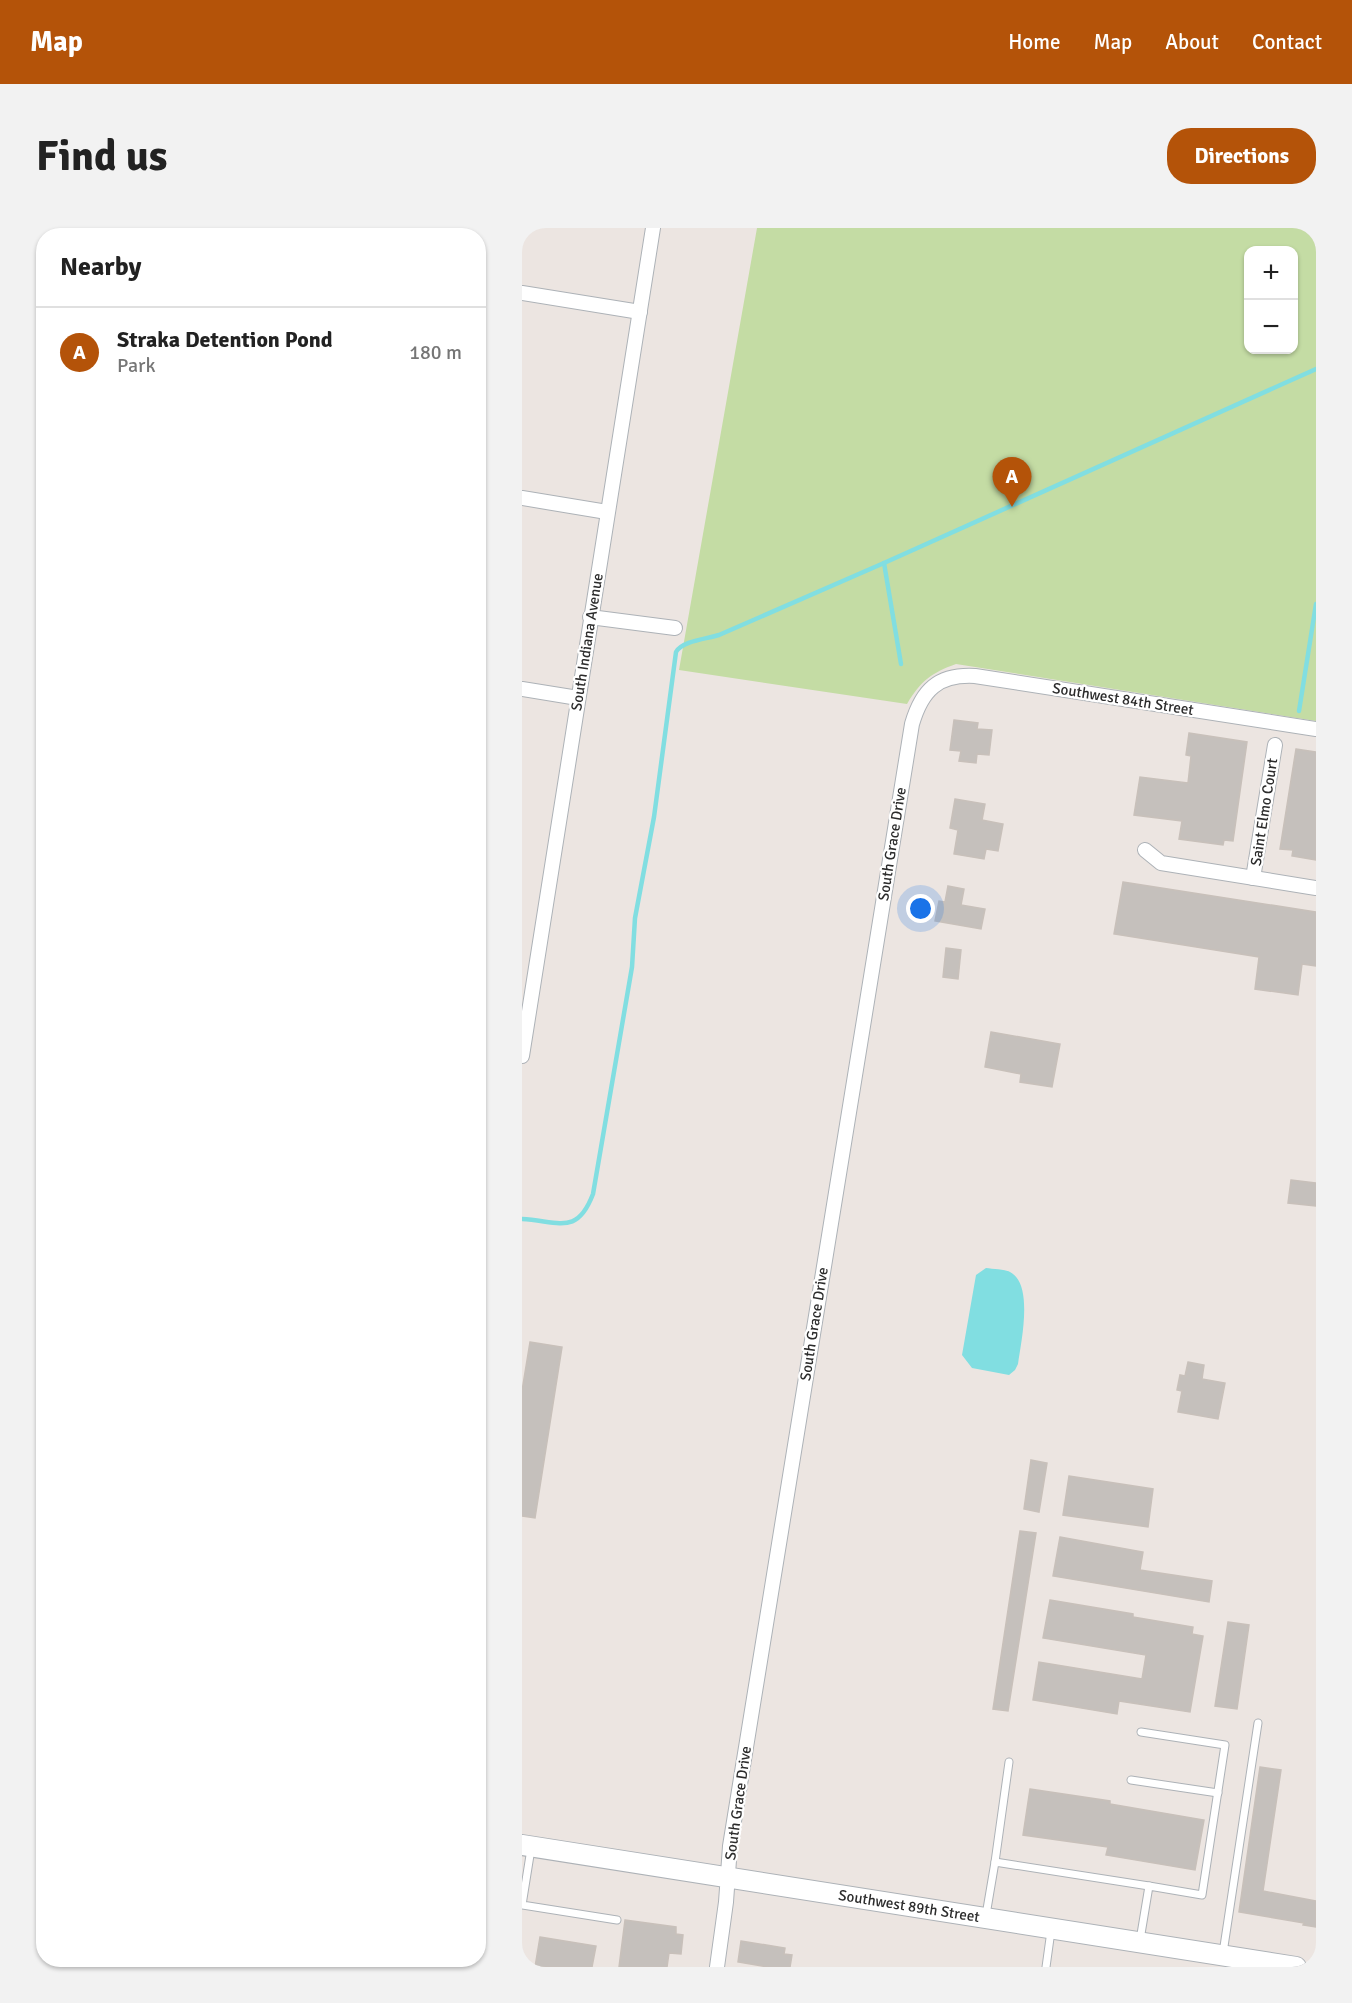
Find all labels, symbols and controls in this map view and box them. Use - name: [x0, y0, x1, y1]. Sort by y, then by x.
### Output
- text: Map: [30, 25, 83, 59]
- text: Home: [1008, 29, 1061, 55]
- text: Map: [1094, 29, 1132, 55]
- text: About: [1165, 29, 1219, 55]
- text: Contact: [1252, 29, 1322, 55]
- button: Directions: [1167, 128, 1316, 184]
- text: Find us: [36, 131, 167, 182]
- map controls: [1244, 246, 1298, 354]
- button: +: [1244, 246, 1298, 300]
- text: Nearby: [60, 251, 141, 283]
- button: −: [1244, 300, 1298, 354]
- text: Straka Detention Pond: [117, 326, 333, 353]
- text: A: [73, 340, 86, 365]
- text: 180 m: [409, 340, 462, 365]
- text: Park: [117, 353, 155, 378]
- pin: A: [992, 458, 1032, 507]
- street label: South Indiana Avenue: [567, 572, 607, 712]
- street label: Southwest 84th Street: [1051, 679, 1195, 719]
- street label: Saint Elmo Court: [1247, 757, 1281, 867]
- street label: South Grace Drive: [874, 786, 910, 902]
- your location: [906, 894, 935, 923]
- street label: South Grace Drive: [796, 1266, 832, 1382]
- street label: South Grace Drive: [721, 1745, 755, 1861]
- street label: Southwest 89th Street: [837, 1886, 981, 1926]

